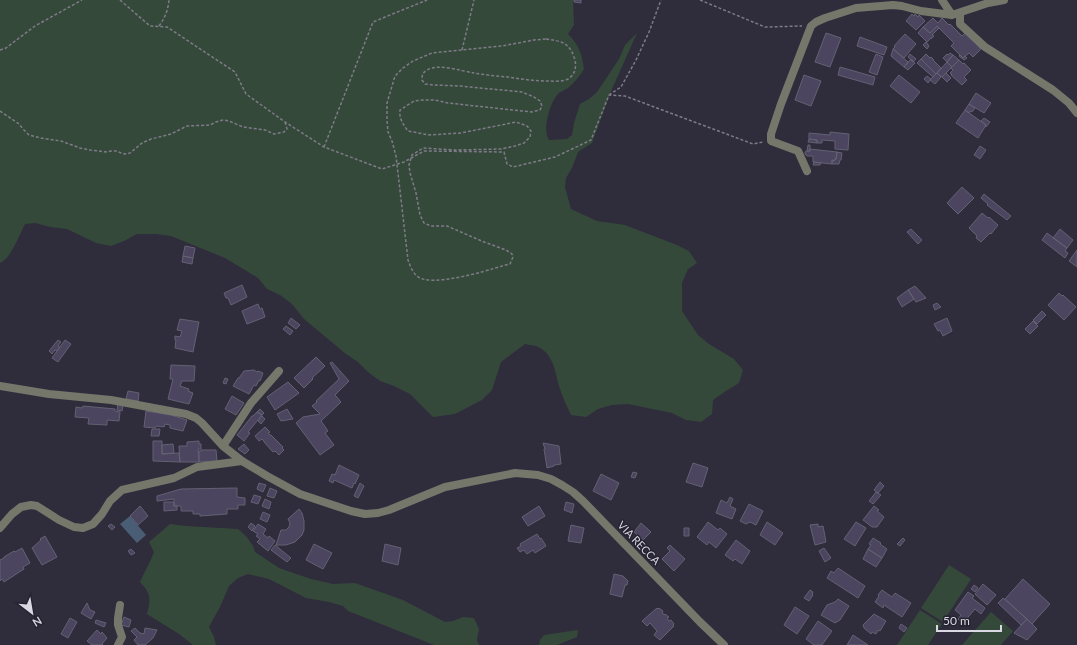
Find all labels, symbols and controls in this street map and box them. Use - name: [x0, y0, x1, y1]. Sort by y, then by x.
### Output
- street label: VIA RECCA: [615, 518, 664, 568]
- north arrow: [12, 593, 52, 633]
- scale bar: [937, 607, 1001, 633]
- text: 50 m: [943, 613, 970, 628]
- text: N: [30, 614, 44, 630]

